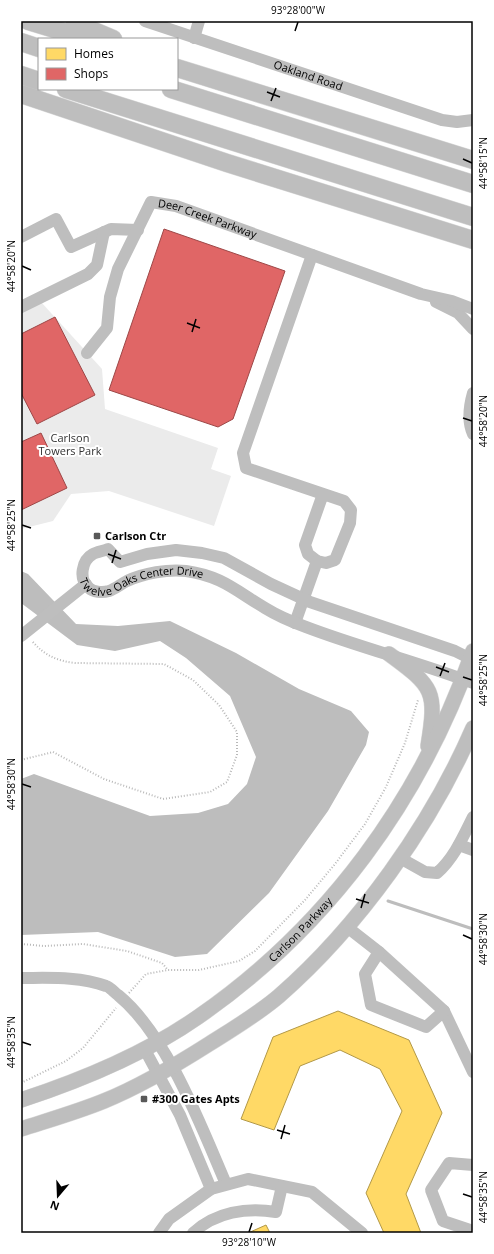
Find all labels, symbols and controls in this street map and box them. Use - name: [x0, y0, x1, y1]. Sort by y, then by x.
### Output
- text: 93°28'00"W: [271, 3, 326, 17]
- legend: [38, 38, 178, 90]
- text: Homes: [74, 45, 114, 62]
- street label: Oakland Road: [272, 56, 345, 93]
- text: Shops: [74, 65, 109, 82]
- text: 44°58'15"N: [476, 137, 490, 189]
- street label: Deer Creek Parkway: [157, 195, 260, 242]
- text: 44°58'20"N: [4, 240, 18, 292]
- text: 44°58'20"N: [476, 395, 490, 447]
- park label: Carlson Towers Park: [39, 430, 102, 458]
- text: 44°58'25"N: [4, 499, 18, 551]
- place label: Carlson Ctr: [105, 528, 166, 543]
- marker: Carlson Ctr: [92, 531, 102, 541]
- street label: Twelve Oaks Center Drive: [76, 562, 205, 599]
- text: 44°58'25"N: [476, 654, 490, 706]
- text: 44°58'30"N: [4, 758, 18, 810]
- street label: Carlson Parkway: [265, 893, 335, 965]
- text: 44°58'30"N: [476, 913, 490, 965]
- text: 44°58'35"N: [4, 1016, 18, 1068]
- place label: #300 Gates Apts: [152, 1091, 240, 1106]
- marker: #300 Gates Apts: [139, 1094, 149, 1104]
- text: 44°58'35"N: [476, 1171, 490, 1223]
- north arrow: [38, 1176, 78, 1216]
- text: N: [48, 1197, 61, 1214]
- text: 93°28'10"W: [222, 1235, 277, 1249]

